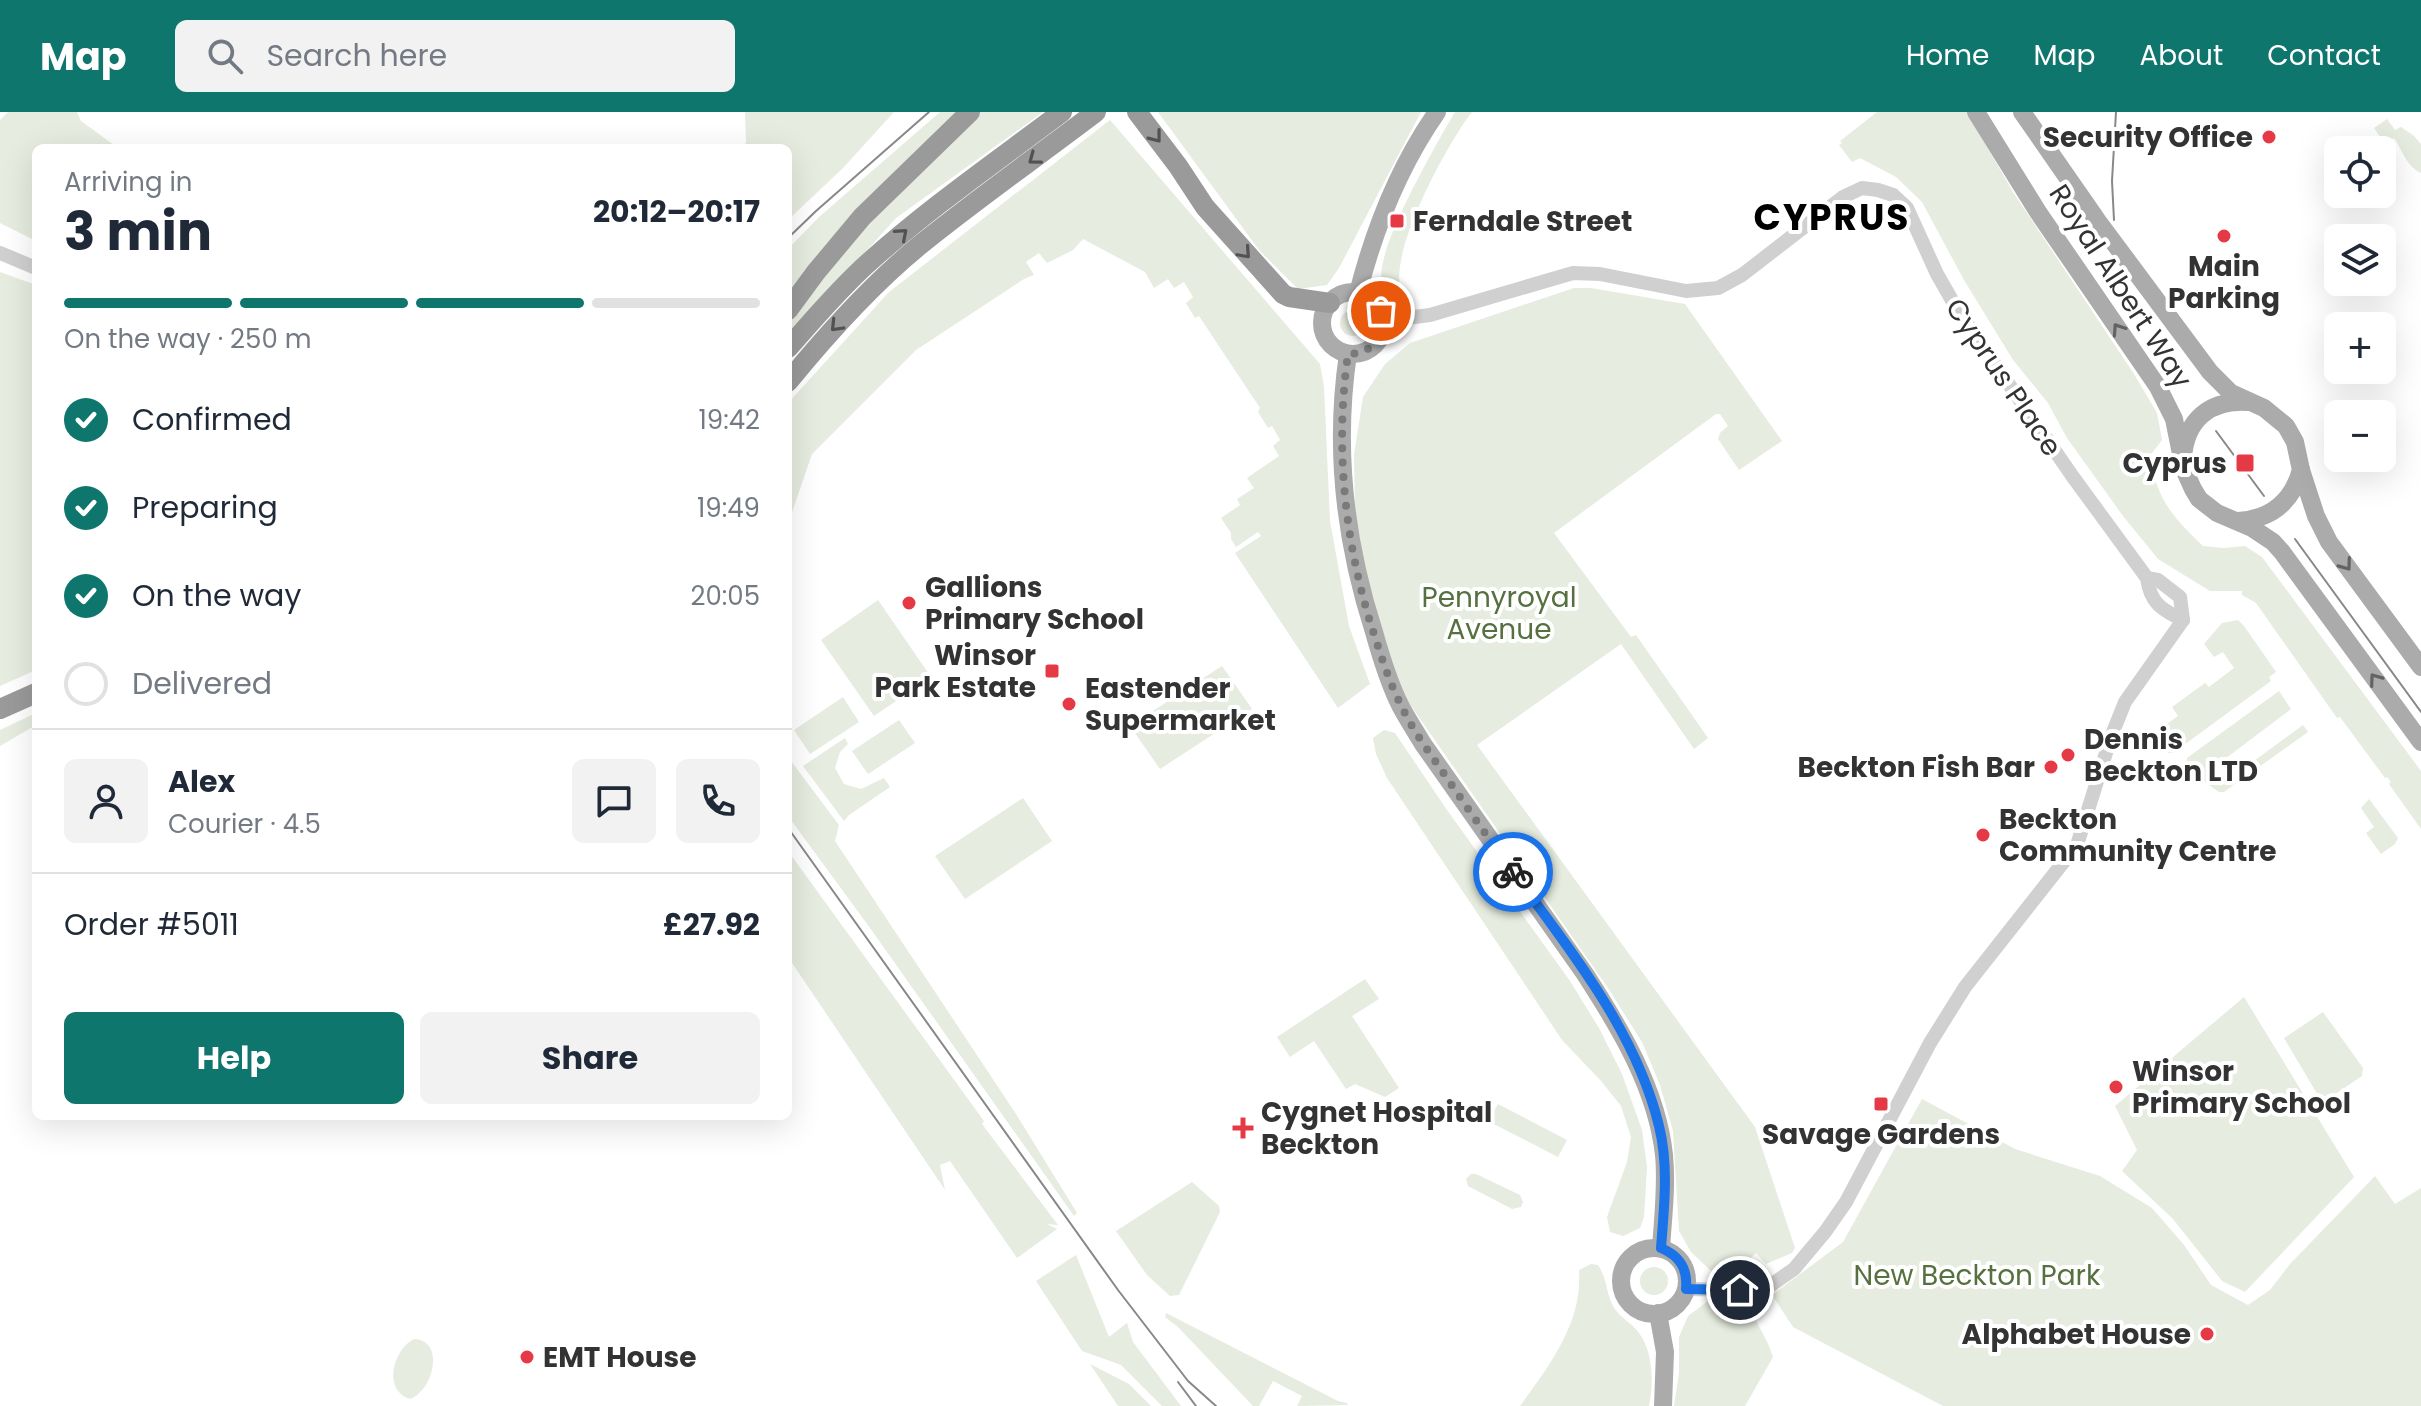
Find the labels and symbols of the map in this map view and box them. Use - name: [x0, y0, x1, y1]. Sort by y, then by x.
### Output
- place label: Security Office: [2043, 118, 2253, 157]
- one-way arrow: [1146, 128, 1160, 143]
- marker: Security Office: [2260, 128, 2278, 146]
- one-way arrow: [1028, 150, 1043, 164]
- street label: Royal Albert Way: [2040, 177, 2201, 396]
- district label: CYPRUS: [1753, 192, 1911, 243]
- place label: Ferndale Street: [1413, 202, 1632, 241]
- marker: Ferndale Street: [1388, 212, 1406, 230]
- marker: Main Parking: [2215, 227, 2233, 245]
- one-way arrow: [893, 229, 908, 243]
- one-way arrow: [1236, 244, 1250, 259]
- place label: Main Parking: [2168, 247, 2280, 318]
- pin: [1347, 277, 1415, 345]
- street label: Cyprus Place: [1936, 290, 2071, 464]
- one-way arrow: [830, 317, 845, 331]
- one-way arrow: [2113, 324, 2128, 338]
- place label: Cyprus: [2122, 444, 2227, 483]
- marker: Cyprus: [2234, 452, 2256, 474]
- one-way arrow: [2336, 556, 2350, 570]
- place label: Gallions Primary School: [925, 568, 1144, 639]
- park label: Pennyroyal Avenue: [1421, 578, 1577, 649]
- marker: Gallions Primary School: [900, 594, 918, 612]
- place label: Winsor Park Estate: [875, 636, 1036, 707]
- marker: Winsor Park Estate: [1043, 662, 1061, 680]
- place label: Eastender Supermarket: [1085, 669, 1276, 740]
- one-way arrow: [2370, 673, 2385, 688]
- marker: Eastender Supermarket: [1060, 695, 1078, 713]
- place label: Dennis Beckton LTD: [2084, 720, 2258, 791]
- marker: Dennis Beckton LTD: [2059, 746, 2077, 764]
- place label: Beckton Fish Bar: [1798, 748, 2035, 787]
- marker: Beckton Fish Bar: [2042, 758, 2060, 776]
- place label: Beckton Community Centre: [1999, 800, 2277, 871]
- marker: Beckton Community Centre: [1974, 826, 1992, 844]
- courier: [1473, 832, 1553, 912]
- place label: Winsor Primary School: [2132, 1052, 2351, 1123]
- marker: Winsor Primary School: [2107, 1078, 2125, 1096]
- place label: Cygnet Hospital Beckton: [1261, 1093, 1492, 1164]
- marker: Savage Gardens: [1872, 1095, 1890, 1113]
- place label: Savage Gardens: [1762, 1115, 2000, 1154]
- marker: Cygnet Hospital Beckton: [1232, 1117, 1254, 1139]
- pin: [1706, 1256, 1774, 1324]
- park label: New Beckton Park: [1854, 1256, 2101, 1295]
- place label: Alphabet House: [1962, 1315, 2191, 1354]
- marker: Alphabet House: [2198, 1325, 2216, 1343]
- place label: EMT House: [543, 1338, 696, 1377]
- marker: EMT House: [518, 1348, 536, 1366]

